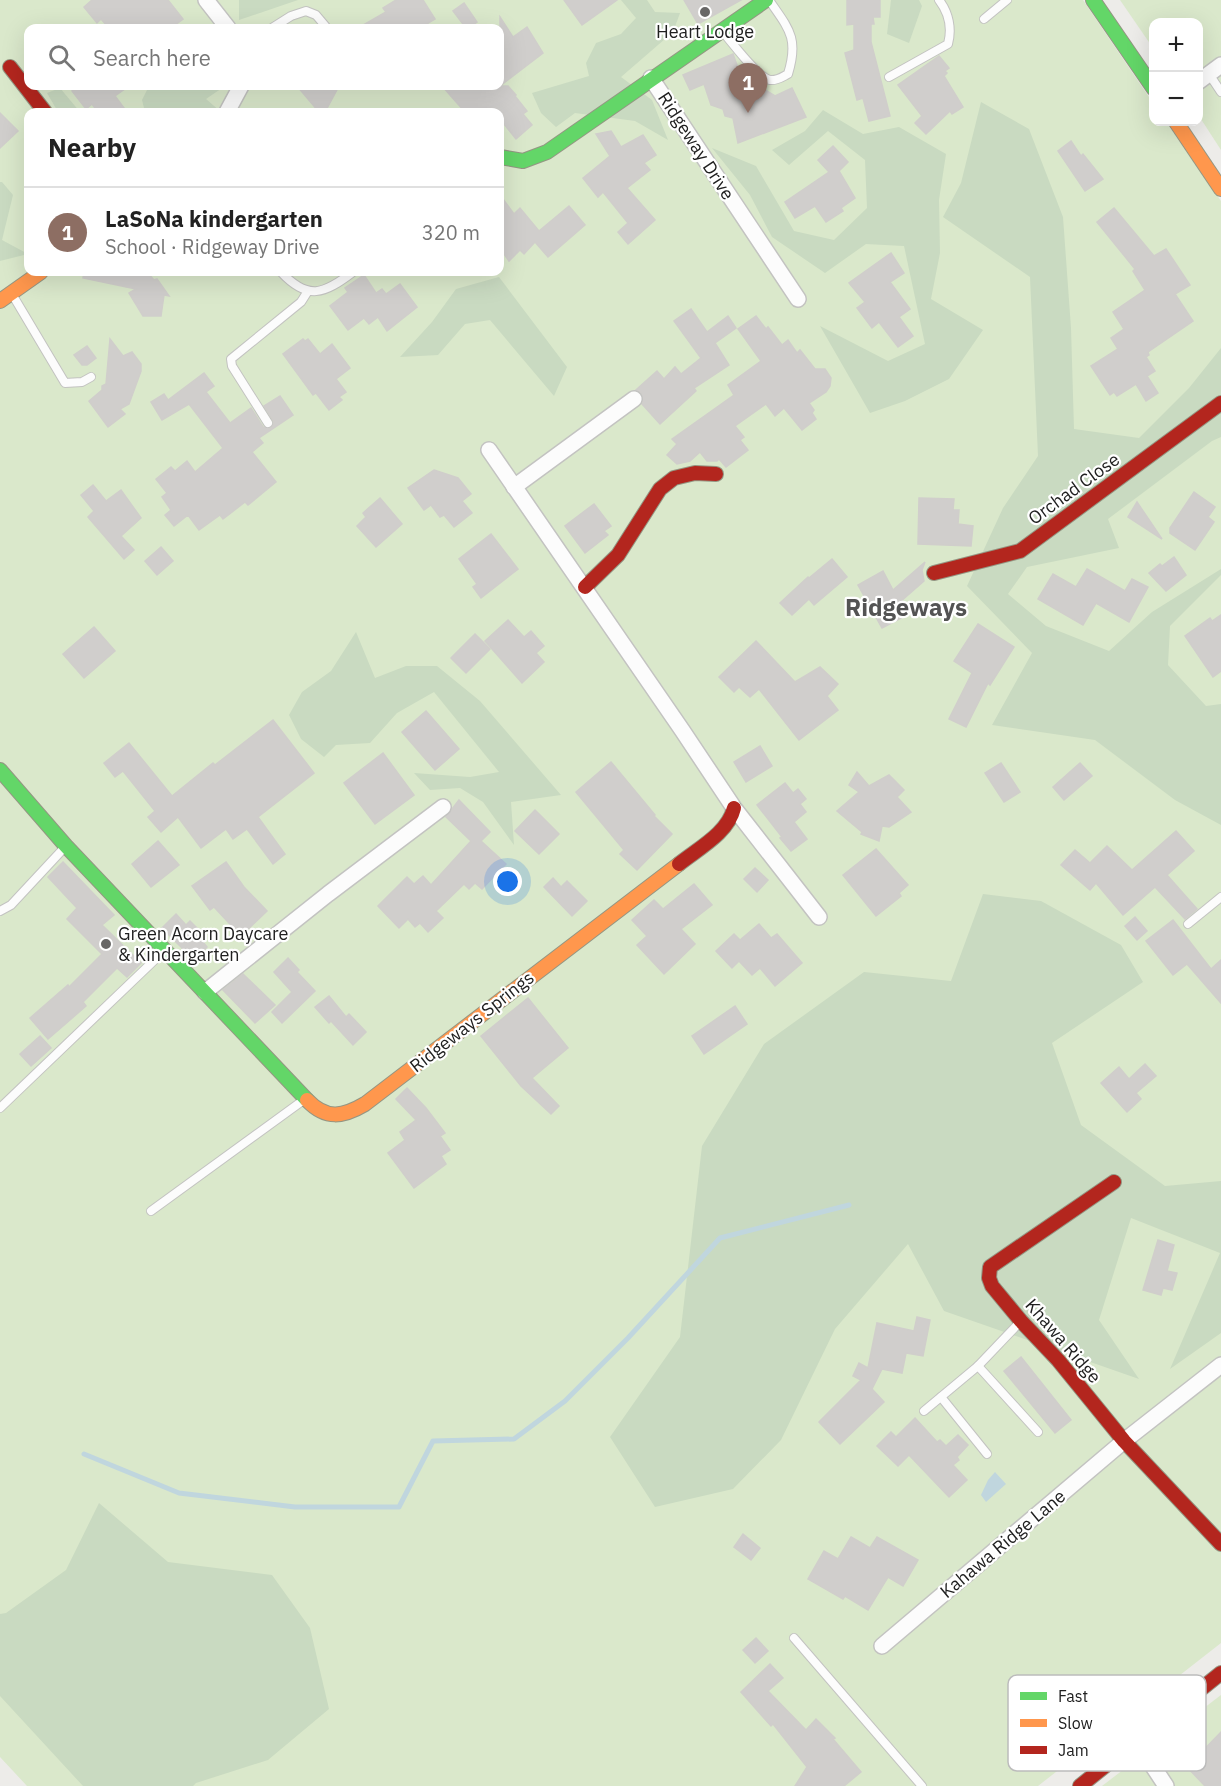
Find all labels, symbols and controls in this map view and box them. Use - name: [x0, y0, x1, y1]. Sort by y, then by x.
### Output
- marker: Heart Lodge: [698, 5, 712, 19]
- map controls: [1149, 18, 1203, 126]
- button: +: [1149, 18, 1203, 72]
- place label: Heart Lodge: [656, 20, 754, 43]
- search box: [24, 24, 504, 90]
- icon: search: [45, 41, 78, 74]
- text: Search here: [93, 43, 211, 72]
- pin: 1: [728, 63, 768, 113]
- button: −: [1149, 72, 1203, 126]
- street label: Ridgeway Drive: [653, 88, 740, 204]
- text: Nearby: [48, 130, 136, 164]
- text: LaSoNa kindergarten: [105, 204, 323, 233]
- text: 1: [62, 219, 74, 246]
- text: 320 m: [422, 219, 480, 246]
- text: School · Ridgeway Drive: [105, 233, 319, 260]
- street label: Orchad Close: [1023, 448, 1124, 530]
- district label: Ridgeways: [845, 591, 967, 623]
- your location: [493, 867, 522, 896]
- place label: Green Acorn Daycare & Kindergarten: [118, 922, 289, 966]
- marker: Green Acorn Daycare & Kindergarten: [99, 937, 113, 951]
- street label: Ridgeways Springs: [405, 966, 538, 1077]
- street label: Khawa Ridge: [1020, 1294, 1106, 1388]
- street label: Kahawa Ridge Lane: [935, 1484, 1070, 1603]
- legend: [1008, 1675, 1206, 1771]
- text: Fast: [1058, 1686, 1088, 1706]
- text: Slow: [1058, 1713, 1093, 1733]
- text: Jam: [1058, 1740, 1089, 1760]

